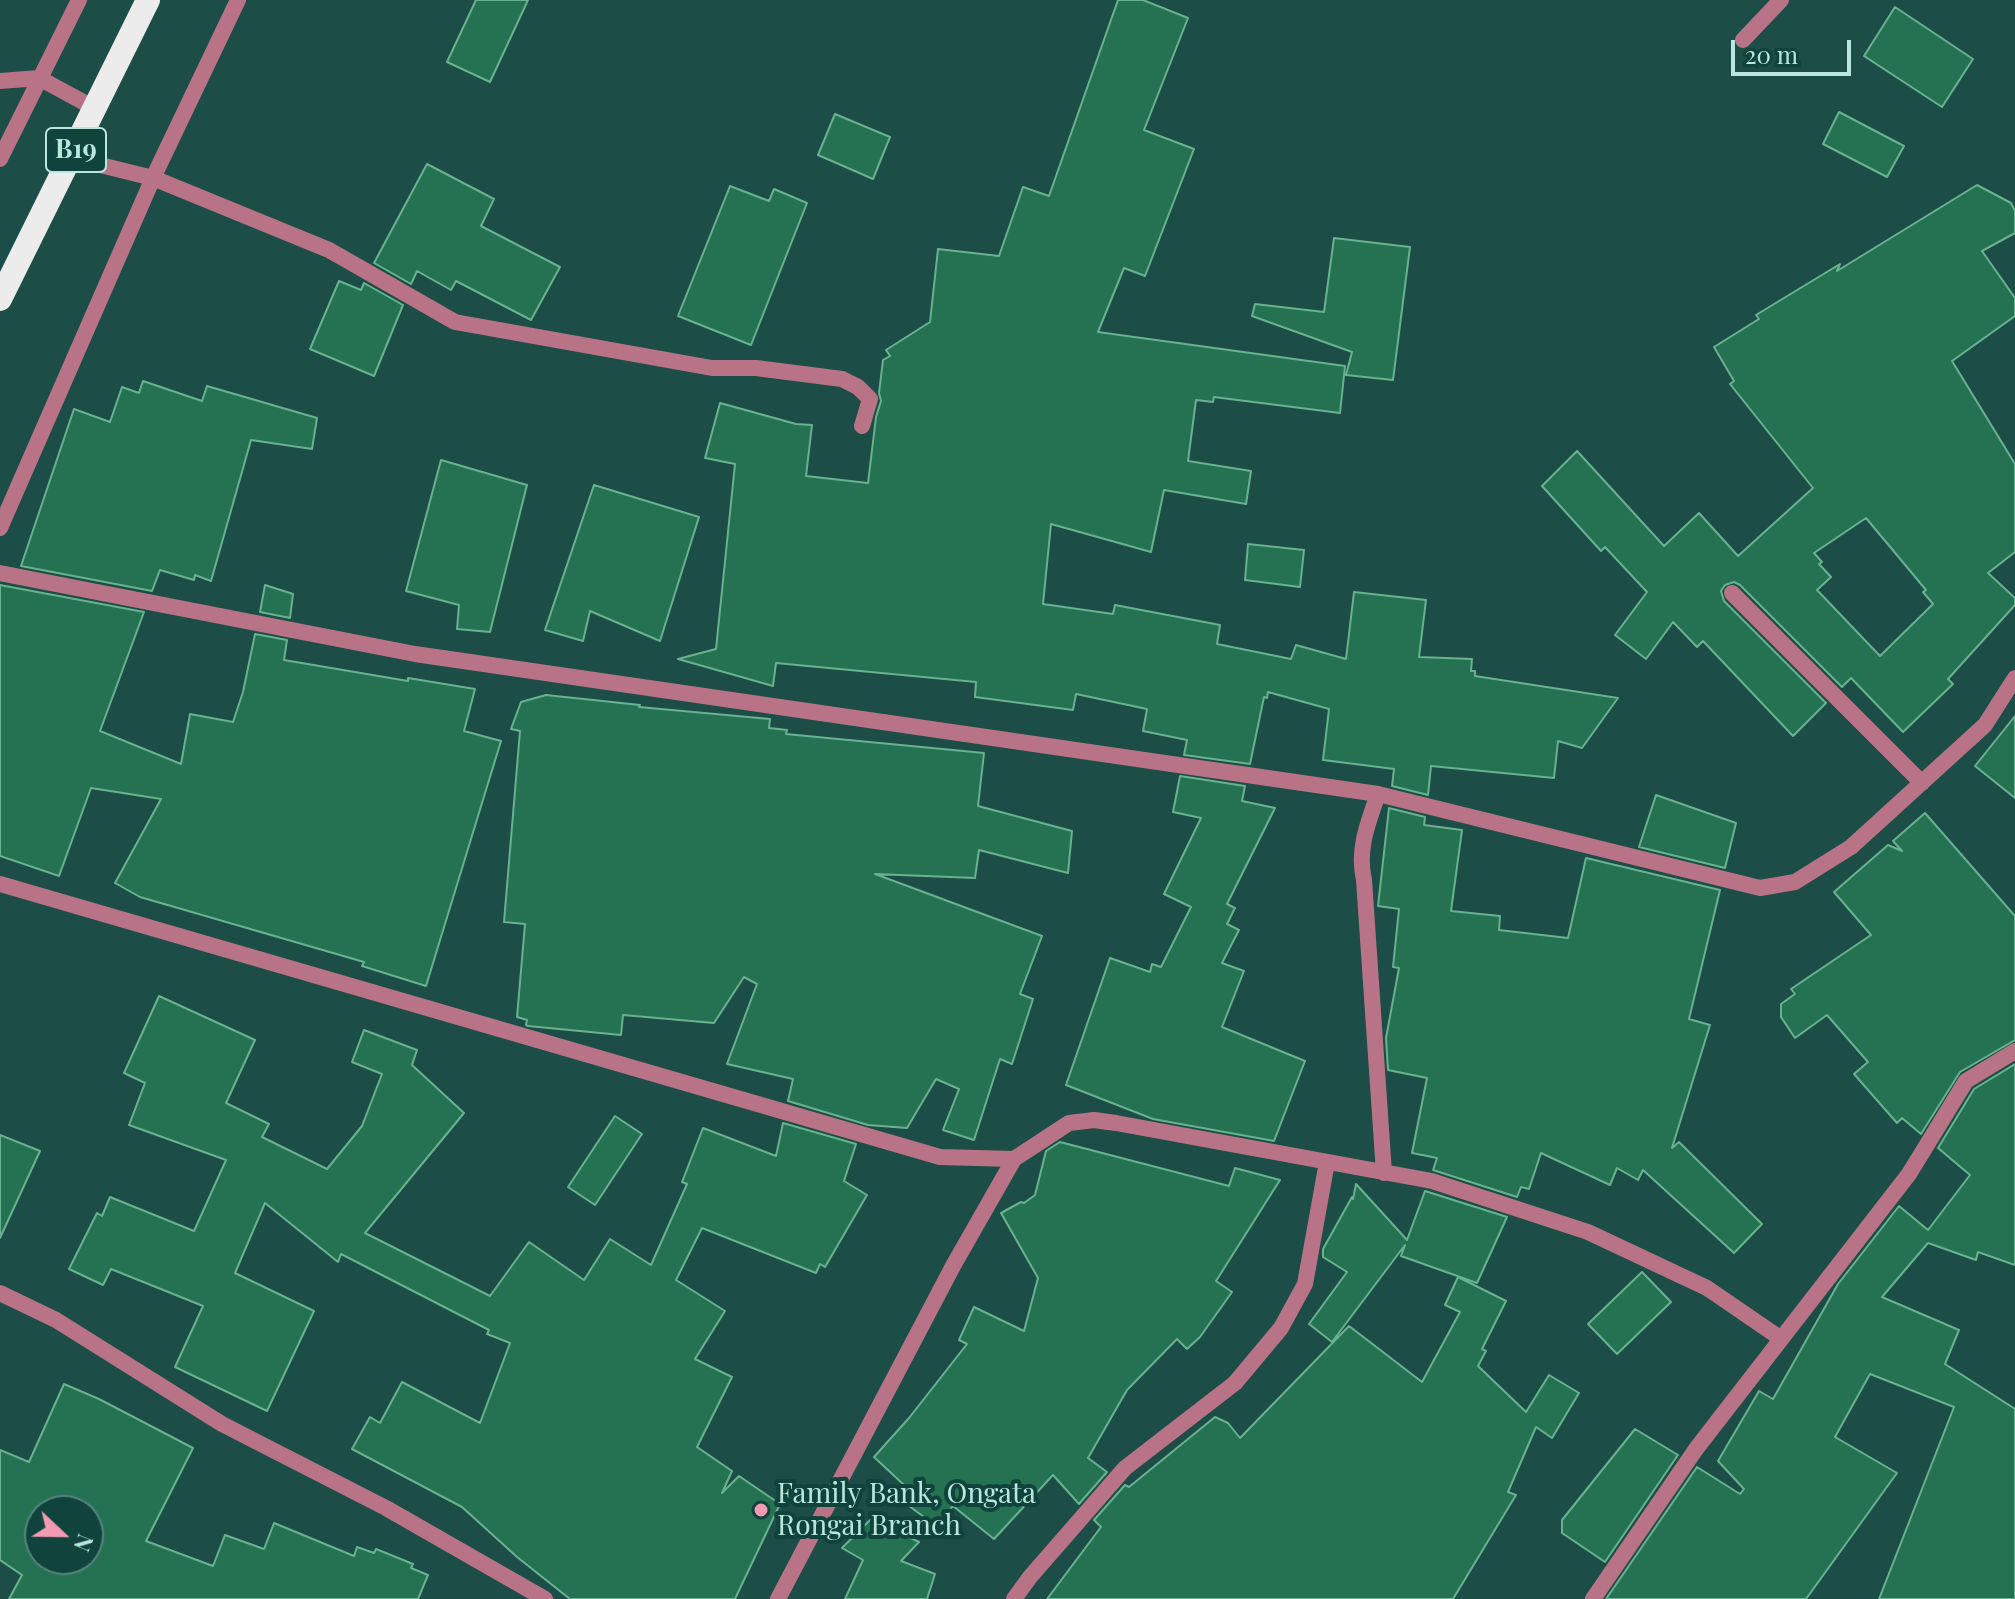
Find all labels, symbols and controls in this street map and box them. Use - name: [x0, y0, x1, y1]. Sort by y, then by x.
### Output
- scale bar: [1735, 24, 1855, 74]
- text: 20 m: [1745, 38, 1798, 70]
- road number: B19: [46, 128, 106, 172]
- place label: Family Bank, Ongata Rongai Branch: [777, 1477, 1036, 1543]
- north arrow: [24, 1495, 104, 1575]
- marker: Family Bank, Ongata Rongai Branch: [752, 1501, 770, 1519]
- text: N: [68, 1530, 101, 1556]

